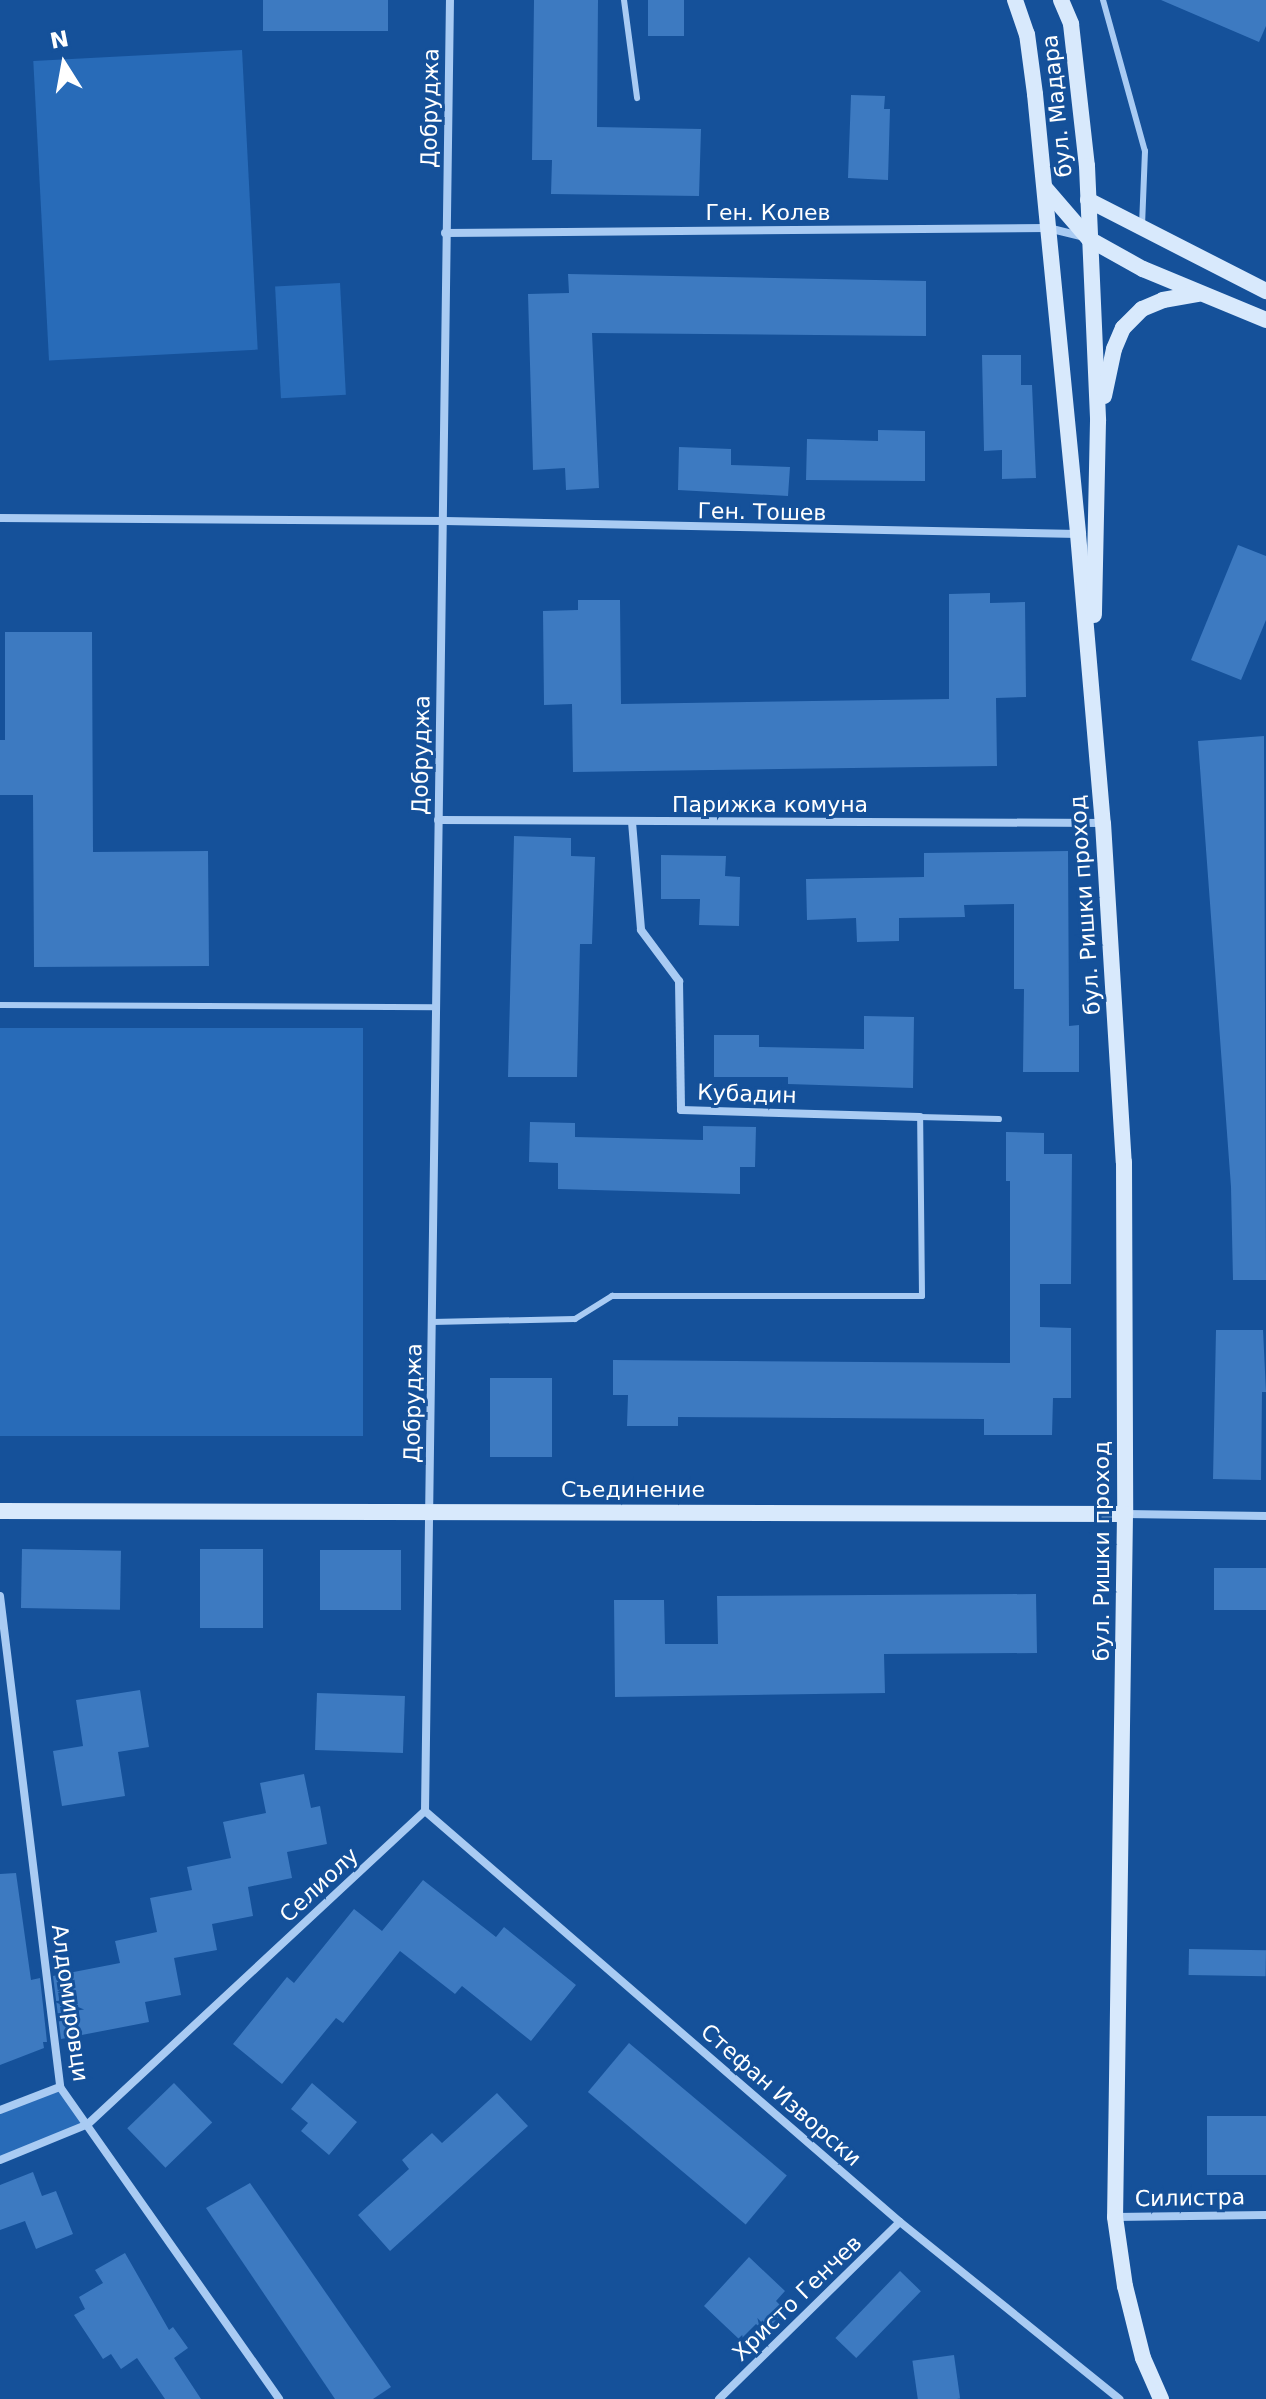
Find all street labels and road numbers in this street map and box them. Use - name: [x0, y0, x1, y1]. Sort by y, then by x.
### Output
- street label: бул. Мадара: [1036, 33, 1078, 179]
- street label: Добруджа: [416, 48, 444, 168]
- street label: Ген. Колев: [706, 200, 830, 226]
- street label: Ген. Тошев: [697, 498, 827, 526]
- street label: Добруджа: [407, 695, 435, 815]
- street label: Парижка комуна: [672, 792, 868, 818]
- street label: бул. Ришки проход: [1064, 794, 1106, 1016]
- street label: Кубадин: [697, 1079, 797, 1109]
- street label: Добруджа: [399, 1343, 427, 1463]
- street label: бул. Ришки проход: [1089, 1441, 1115, 1661]
- street label: Съединение: [561, 1477, 705, 1503]
- street label: Селиолу: [274, 1842, 364, 1928]
- street label: Алдомировци: [46, 1923, 94, 2083]
- street label: Стефан Изворски: [696, 2018, 866, 2172]
- street label: Силистра: [1135, 2184, 1245, 2212]
- street label: Христо Генчев: [727, 2230, 867, 2366]

